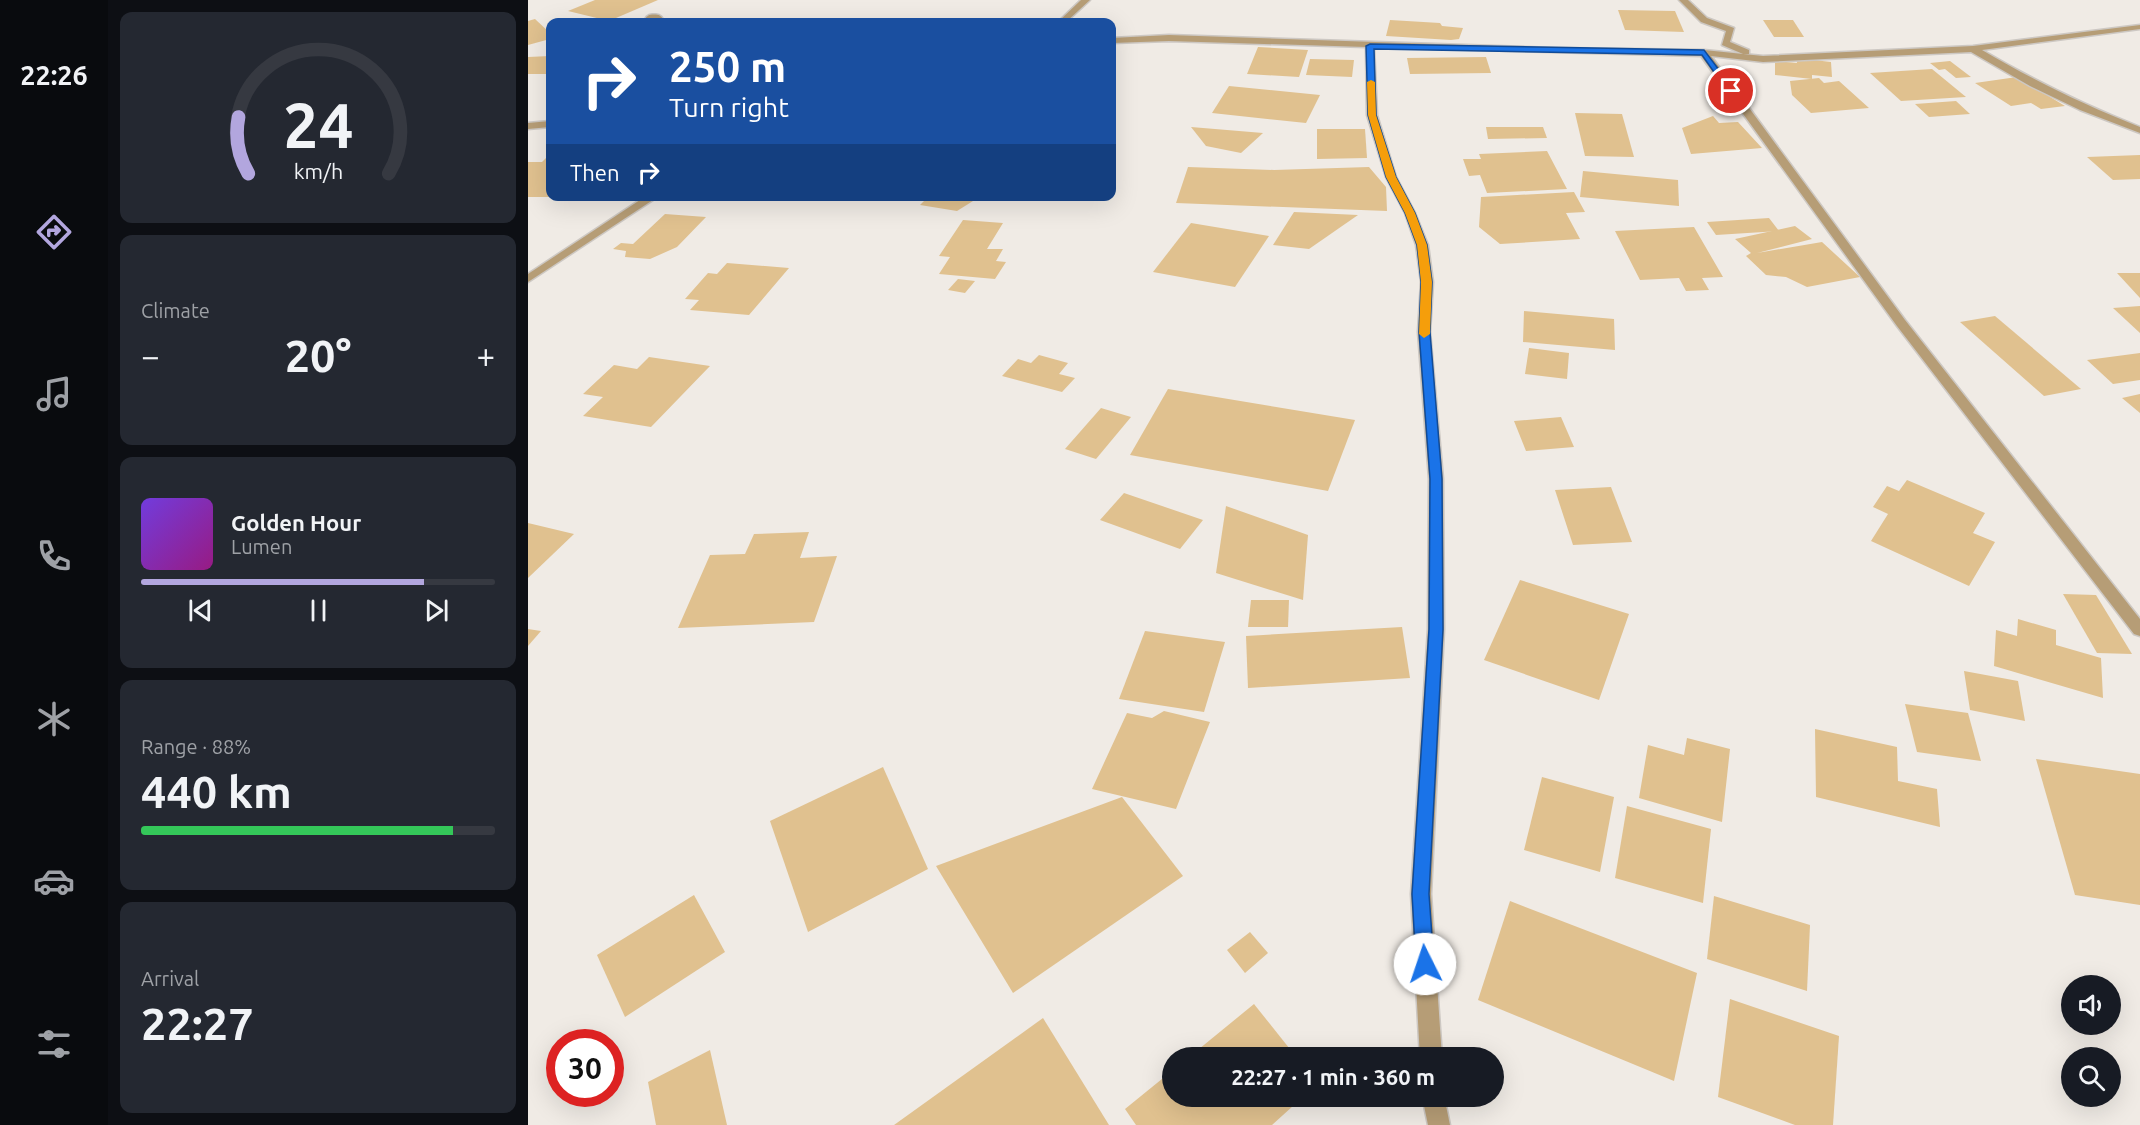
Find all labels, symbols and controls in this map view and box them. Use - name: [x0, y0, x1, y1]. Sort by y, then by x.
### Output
- icon: right: [570, 42, 648, 120]
- text: 250 m: [669, 43, 786, 90]
- text: 22:26: [20, 60, 88, 90]
- pin: [1705, 65, 1756, 116]
- icon: arrive: [1714, 74, 1747, 107]
- text: 24: [283, 90, 353, 160]
- text: Turn right: [669, 92, 789, 122]
- icon: right: [632, 156, 665, 189]
- text: km/h: [293, 160, 343, 184]
- text: Then: [570, 160, 620, 185]
- icon: directions: [33, 211, 75, 253]
- text: Climate: [141, 299, 210, 322]
- text: 20°: [285, 330, 351, 381]
- text: −: [141, 337, 160, 374]
- text: +: [476, 337, 495, 374]
- icon: music: [33, 373, 75, 415]
- text: Golden Hour: [231, 510, 361, 535]
- icon: phone: [33, 535, 75, 577]
- text: Lumen: [231, 535, 292, 558]
- icon: previous: [184, 594, 217, 627]
- icon: pause: [302, 594, 335, 627]
- icon: next: [420, 594, 453, 627]
- icon: climate: [33, 698, 75, 740]
- text: Range · 88%: [141, 735, 251, 758]
- text: 440 km: [141, 766, 292, 817]
- icon: car: [33, 860, 75, 902]
- position arrow: [1393, 932, 1457, 996]
- text: Arrival: [141, 967, 199, 990]
- map controls: [2061, 975, 2121, 1107]
- button: sound: [2061, 975, 2121, 1035]
- text: 22:27: [141, 998, 254, 1049]
- icon: filters: [33, 1023, 75, 1065]
- speed limit sign: 30: [546, 1029, 624, 1107]
- button: search: [2061, 1047, 2121, 1107]
- text: 22:27 · 1 min · 360 m: [1231, 1064, 1435, 1089]

